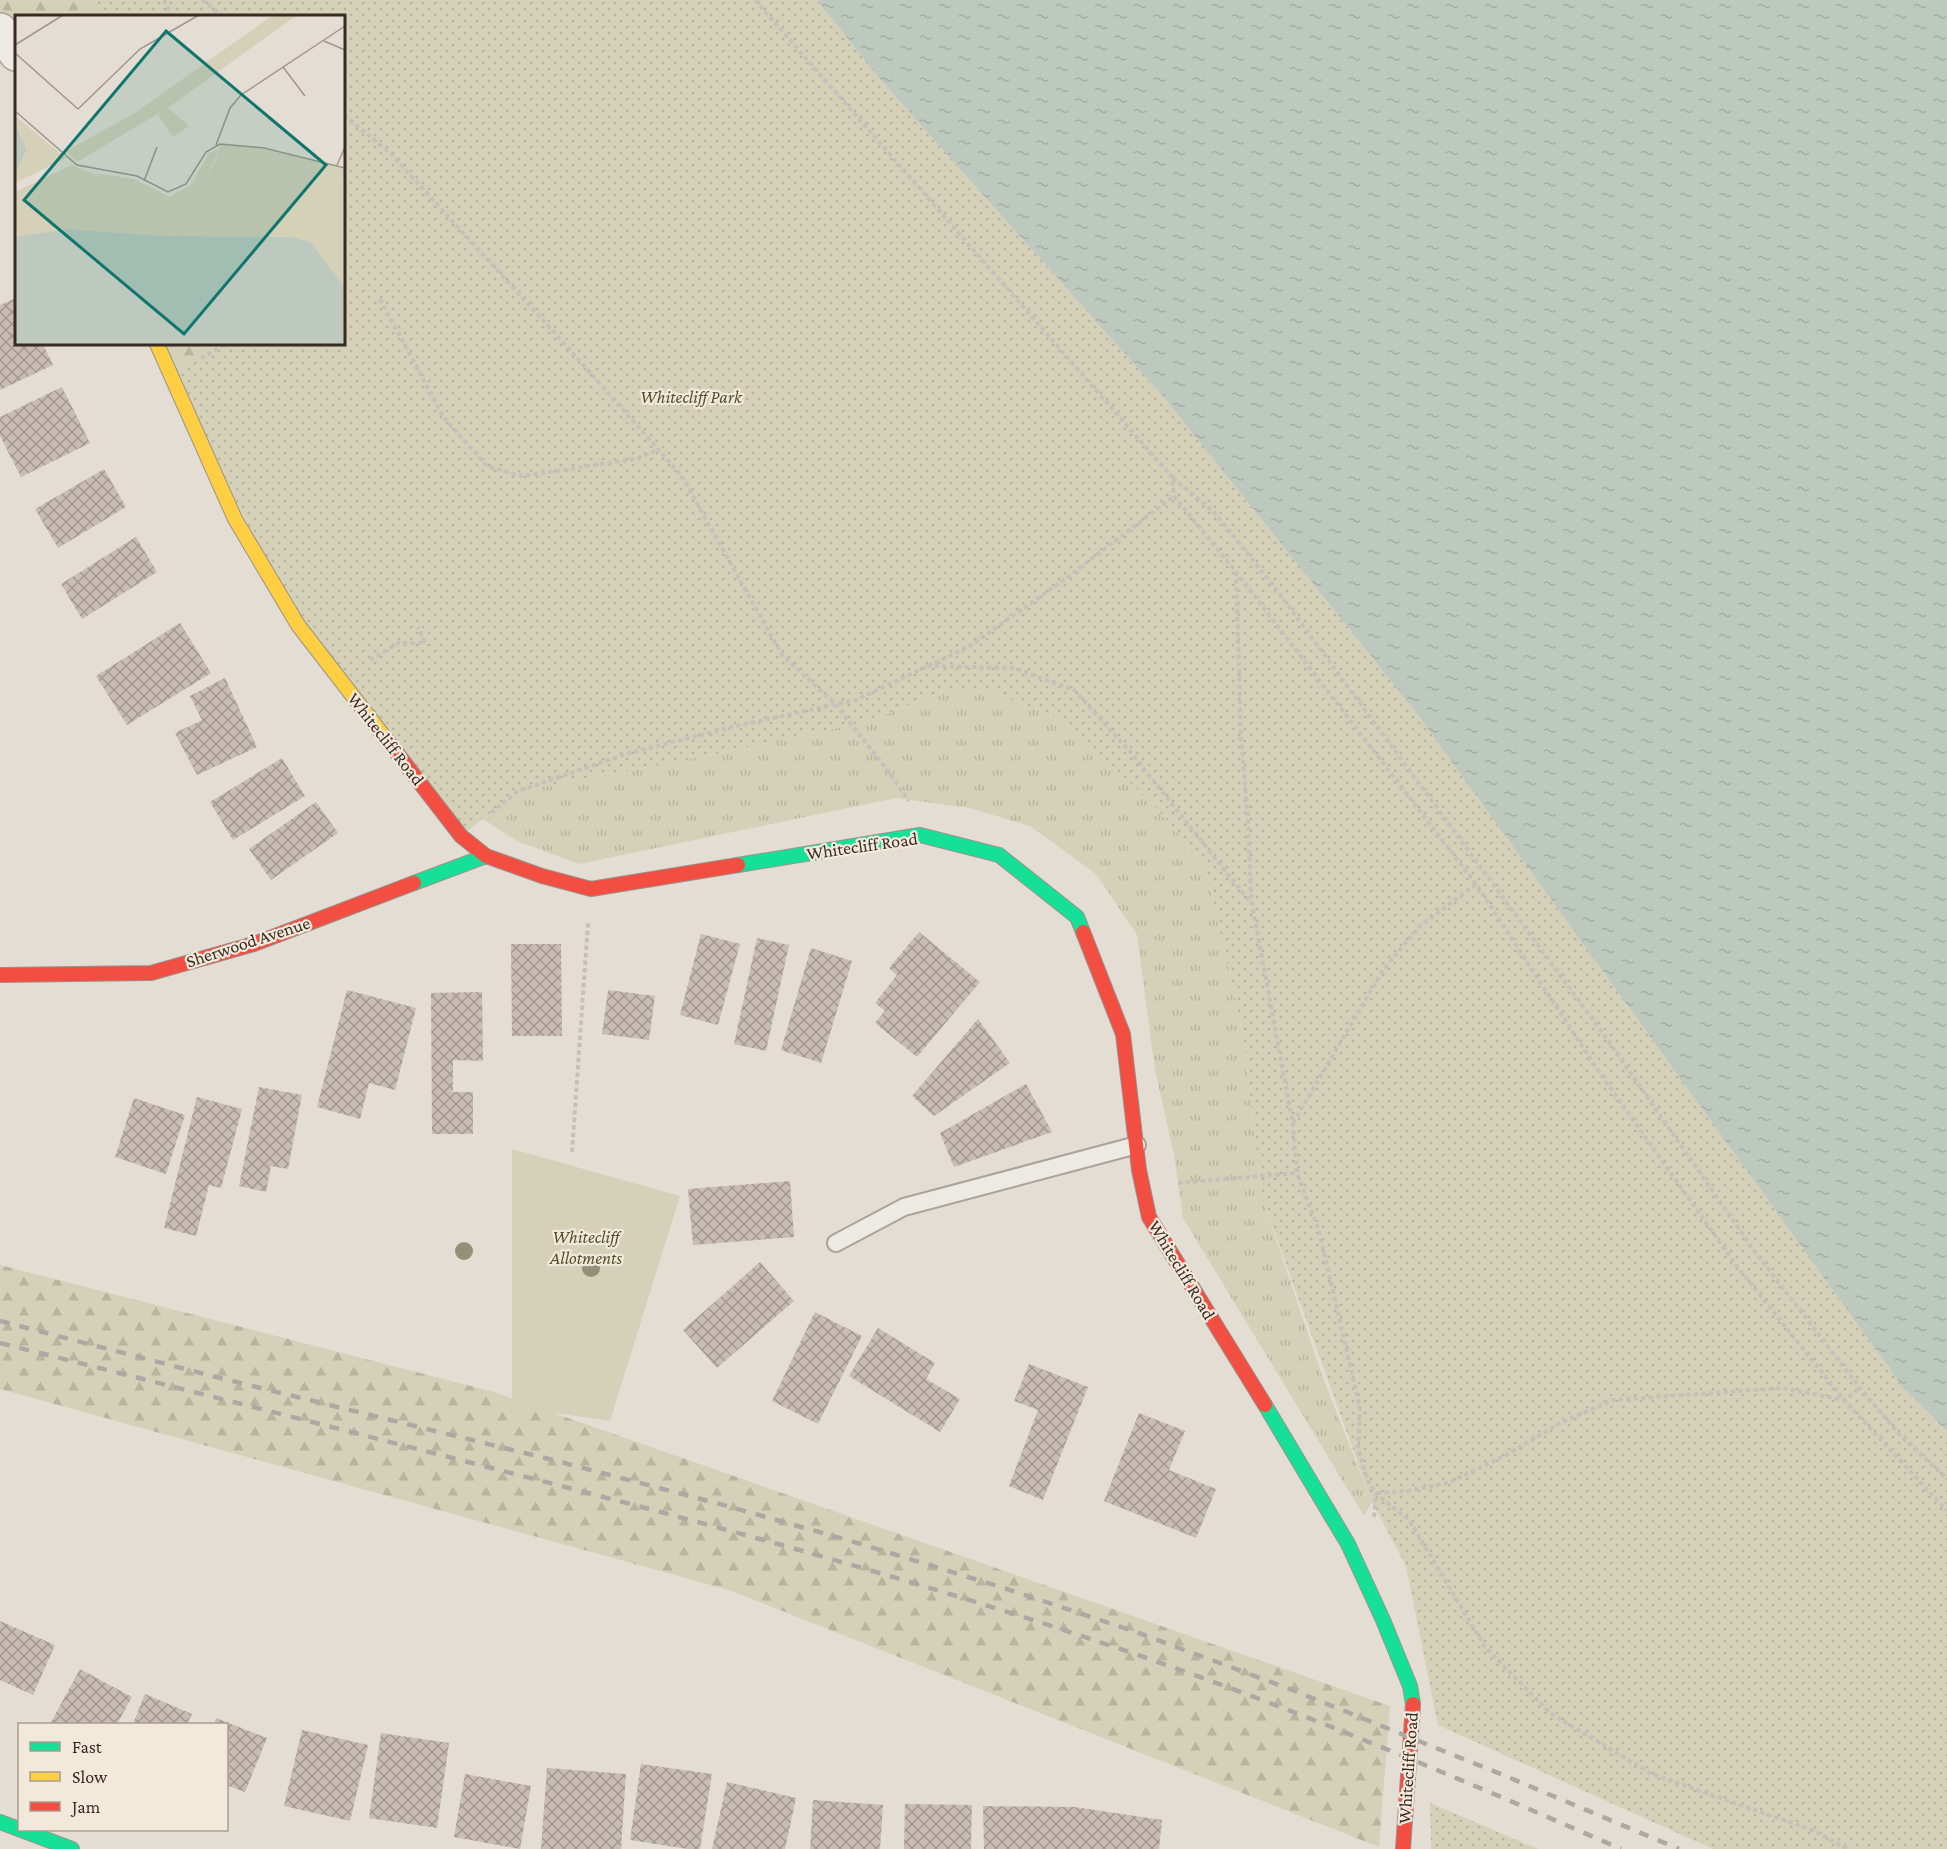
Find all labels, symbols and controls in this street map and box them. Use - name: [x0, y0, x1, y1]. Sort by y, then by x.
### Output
- inset map: [15, 15, 345, 345]
- park label: Whitecliff Park: [640, 387, 743, 407]
- street label: Whitecliff Road: [344, 689, 429, 790]
- street label: Whitecliff Road: [805, 828, 919, 864]
- street label: Sherwood Avenue: [183, 912, 313, 971]
- street label: Whitecliff Road: [1145, 1217, 1220, 1324]
- park label: Whitecliff Allotments: [549, 1227, 622, 1268]
- street label: Whitecliff Road: [1394, 1711, 1422, 1825]
- legend: [18, 1723, 228, 1831]
- text: Fast: [72, 1737, 103, 1757]
- text: Slow: [72, 1767, 108, 1787]
- text: Jam: [70, 1797, 101, 1817]

